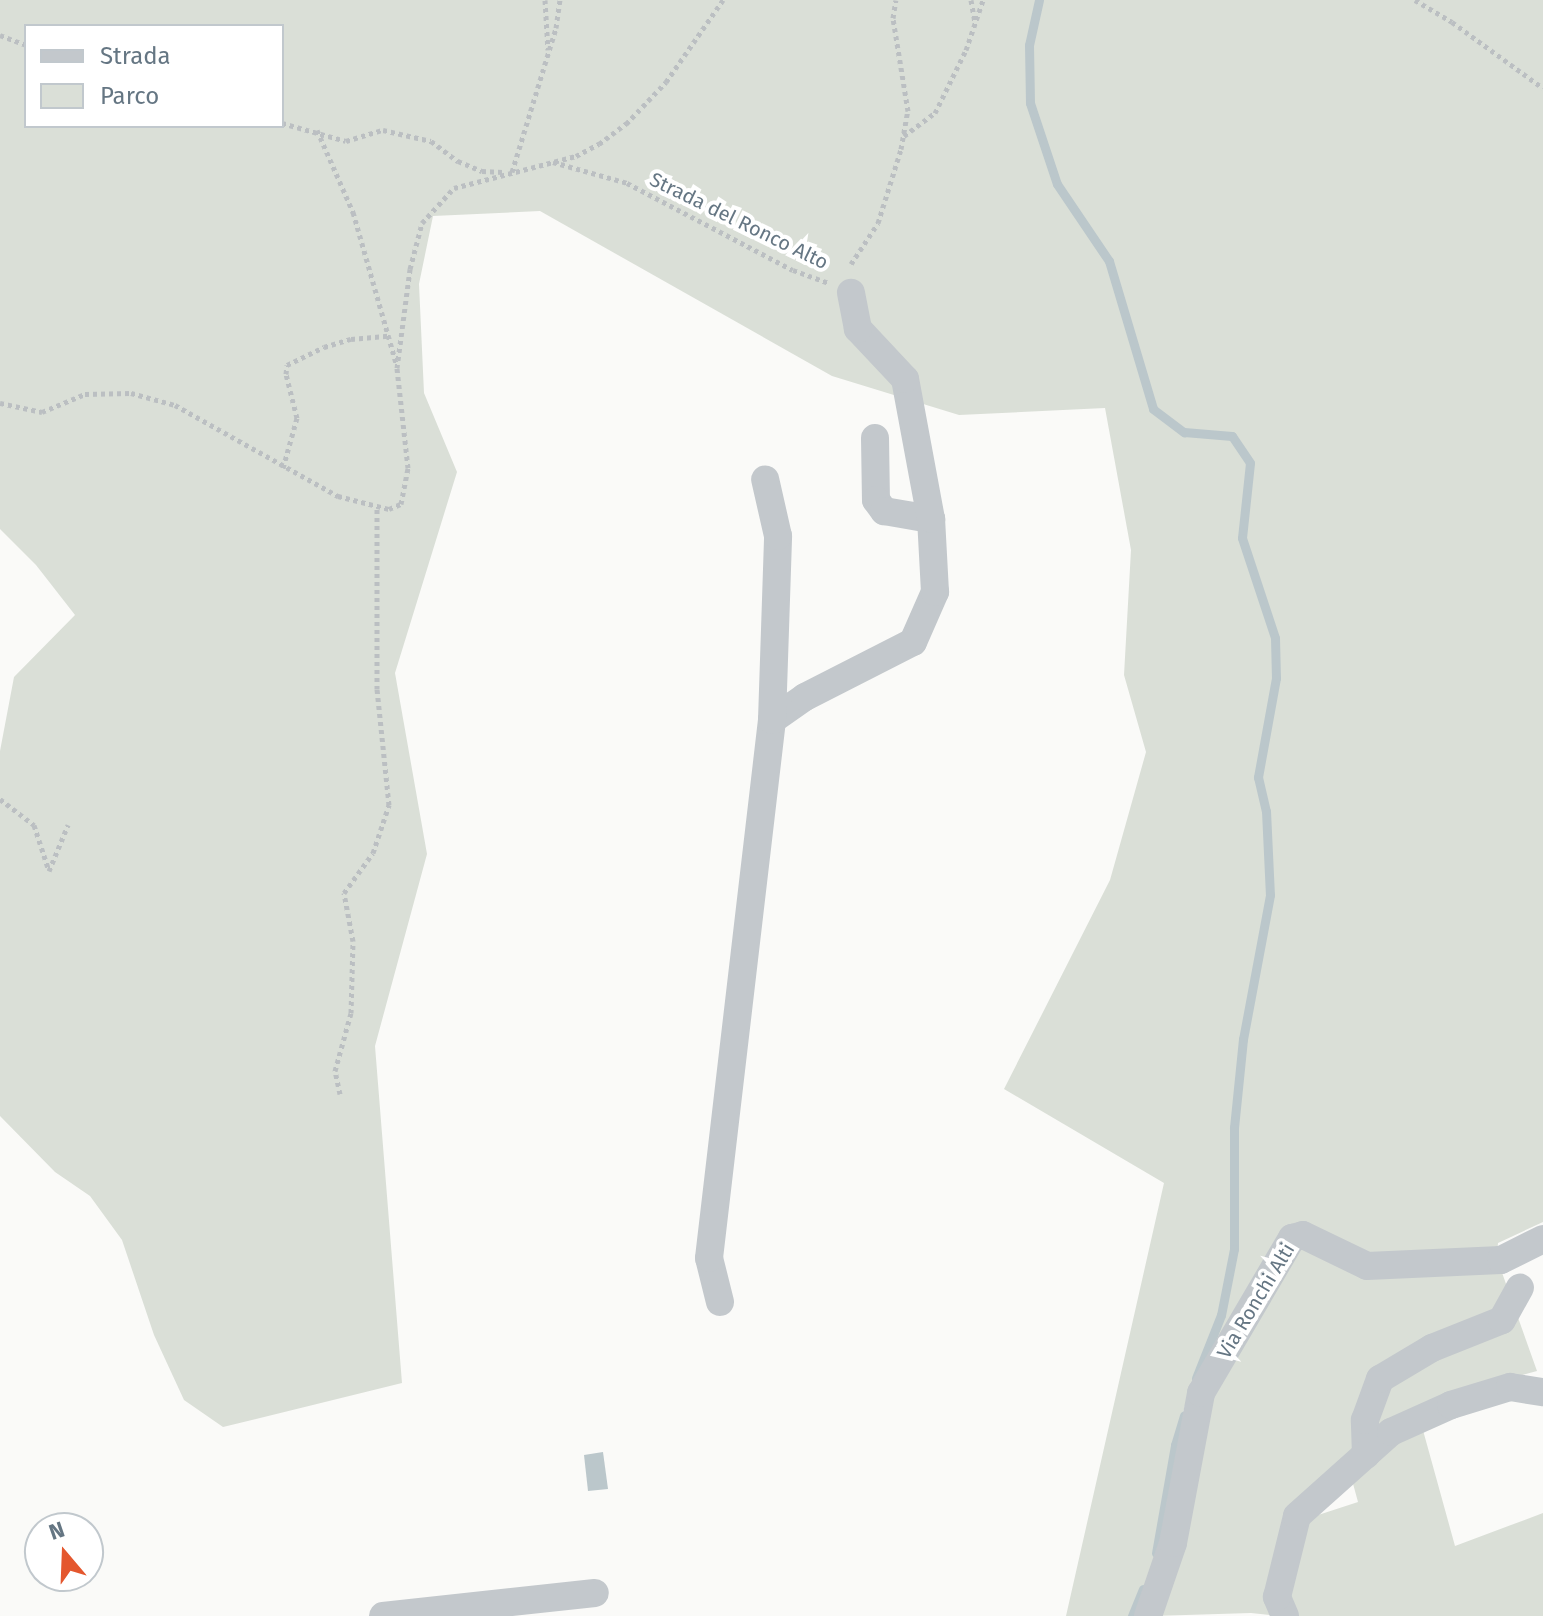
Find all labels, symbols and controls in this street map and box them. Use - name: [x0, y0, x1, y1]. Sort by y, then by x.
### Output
- legend: [24, 24, 284, 128]
- text: Strada: [100, 42, 171, 70]
- text: Parco: [100, 82, 159, 110]
- street label: Strada del Ronco Alto: [646, 167, 832, 275]
- street label: Via Ronchi Alti: [1212, 1239, 1300, 1363]
- north arrow: [24, 1512, 104, 1592]
- text: N: [45, 1516, 68, 1546]

